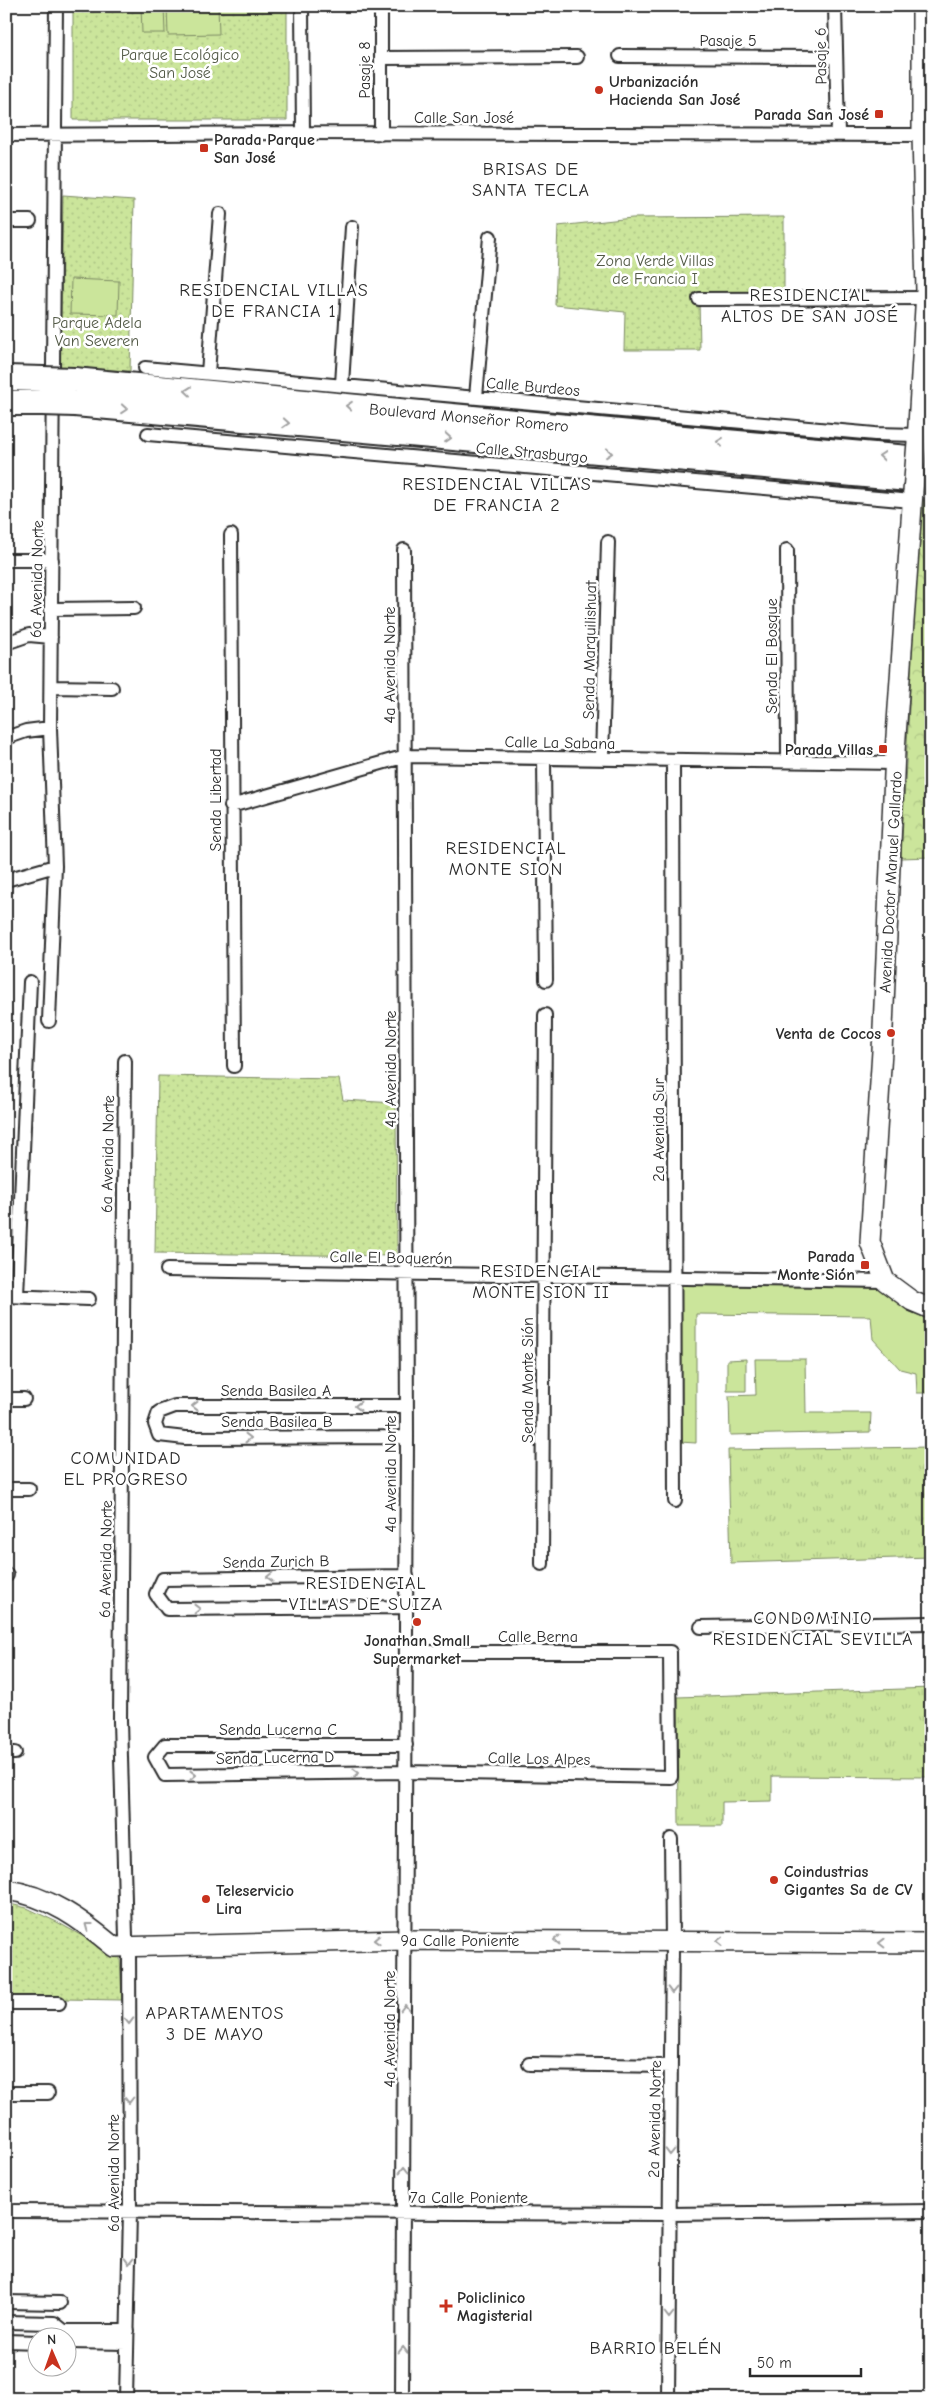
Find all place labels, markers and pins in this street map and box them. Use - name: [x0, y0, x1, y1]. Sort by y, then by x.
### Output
- place label: Urbanización Hacienda San José: [609, 73, 741, 109]
- marker: Urbanización Hacienda San José: [593, 84, 605, 96]
- place label: Parada San José: [754, 106, 869, 124]
- marker: Parada San José: [873, 108, 885, 120]
- place label: Parada Parque San José: [214, 131, 315, 167]
- marker: Parada Parque San José: [198, 142, 210, 154]
- place label: Parada Villas: [785, 741, 873, 759]
- marker: Parada Villas: [877, 743, 889, 755]
- place label: Venta de Cocos: [776, 1025, 881, 1043]
- marker: Venta de Cocos: [885, 1027, 897, 1039]
- place label: Parada Monte Sión: [777, 1248, 855, 1284]
- marker: Parada Monte Sión: [859, 1259, 871, 1271]
- marker: Jonathan Small Supermarket: [411, 1616, 423, 1628]
- place label: Jonathan Small Supermarket: [364, 1632, 470, 1668]
- place label: Coindustrias Gigantes Sa de CV: [784, 1863, 913, 1899]
- marker: Coindustrias Gigantes Sa de CV: [768, 1874, 780, 1886]
- place label: Teleservicio Lira: [216, 1882, 294, 1918]
- marker: Teleservicio Lira: [200, 1893, 212, 1905]
- place label: Policlinico Magisterial: [457, 2289, 532, 2325]
- marker: Policlinico Magisterial: [439, 2299, 453, 2313]

